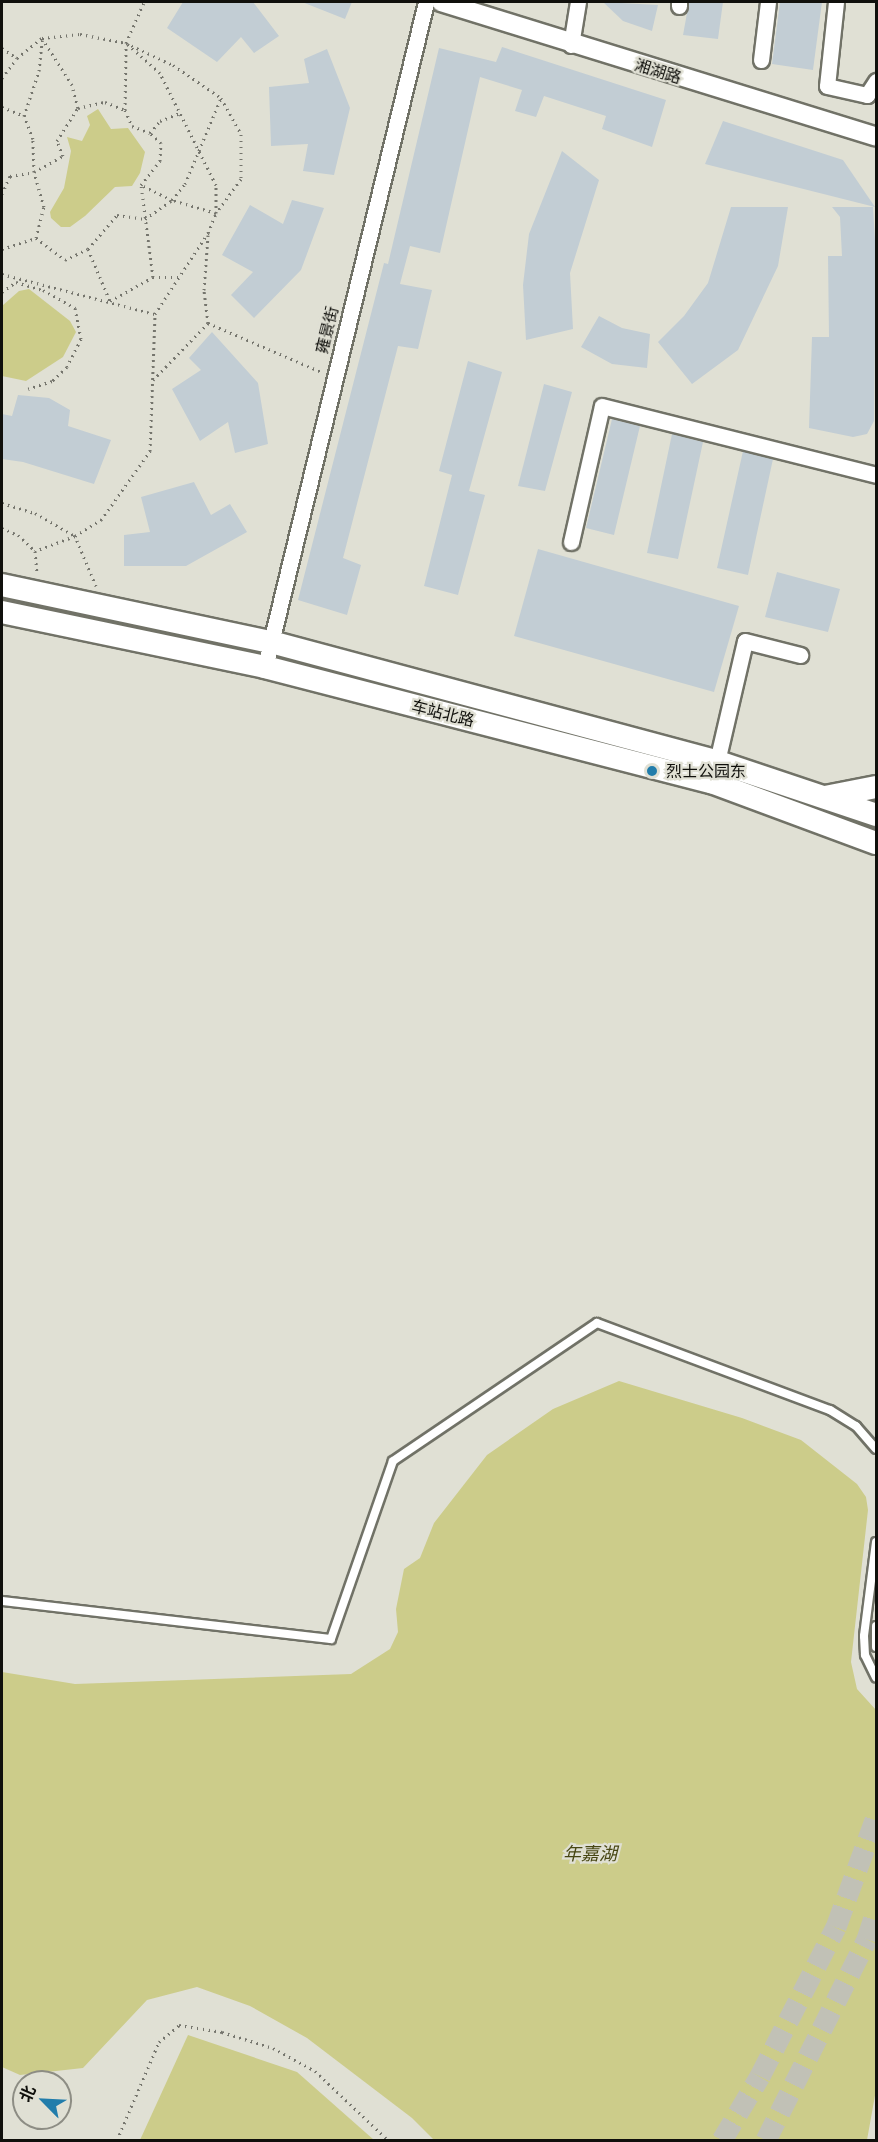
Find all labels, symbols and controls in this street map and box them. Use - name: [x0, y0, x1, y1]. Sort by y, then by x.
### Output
- street label: 湘湖路: [632, 55, 684, 87]
- street label: 雍景街: [312, 304, 342, 356]
- street label: 车站北路: [410, 696, 476, 730]
- place label: 烈士公园东: [666, 761, 746, 781]
- marker: 烈士公园东: [643, 762, 661, 780]
- water label: 年嘉湖: [563, 1843, 617, 1865]
- north arrow: [12, 2070, 72, 2130]
- text: 北: [15, 2082, 40, 2105]

